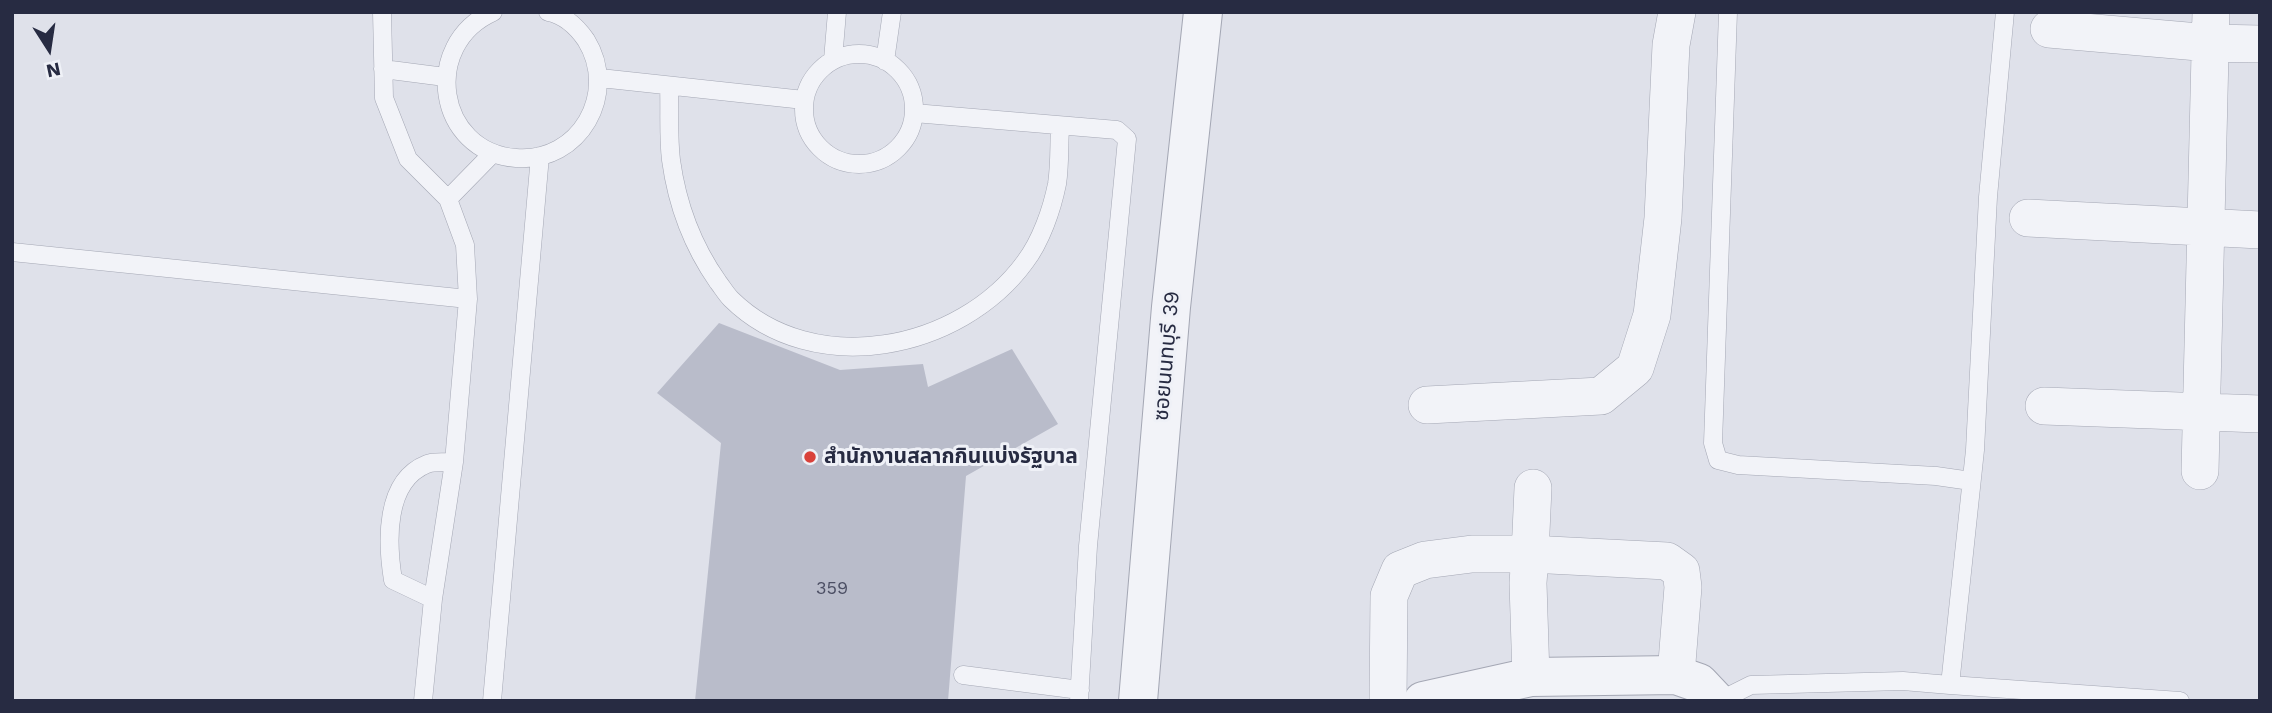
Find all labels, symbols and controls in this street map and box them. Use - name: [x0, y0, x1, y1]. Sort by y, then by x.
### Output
- north arrow: [14, 14, 84, 84]
- text: N: [44, 57, 63, 83]
- street label: ซอยนนทบุรี 39: [1149, 290, 1185, 422]
- place label: สำนักงานสลากกินแบ่งรัฐบาล: [824, 444, 1078, 470]
- marker: สำนักงานสลากกินแบ่งรัฐบาล: [802, 449, 818, 465]
- house number: 359: [816, 578, 848, 600]

